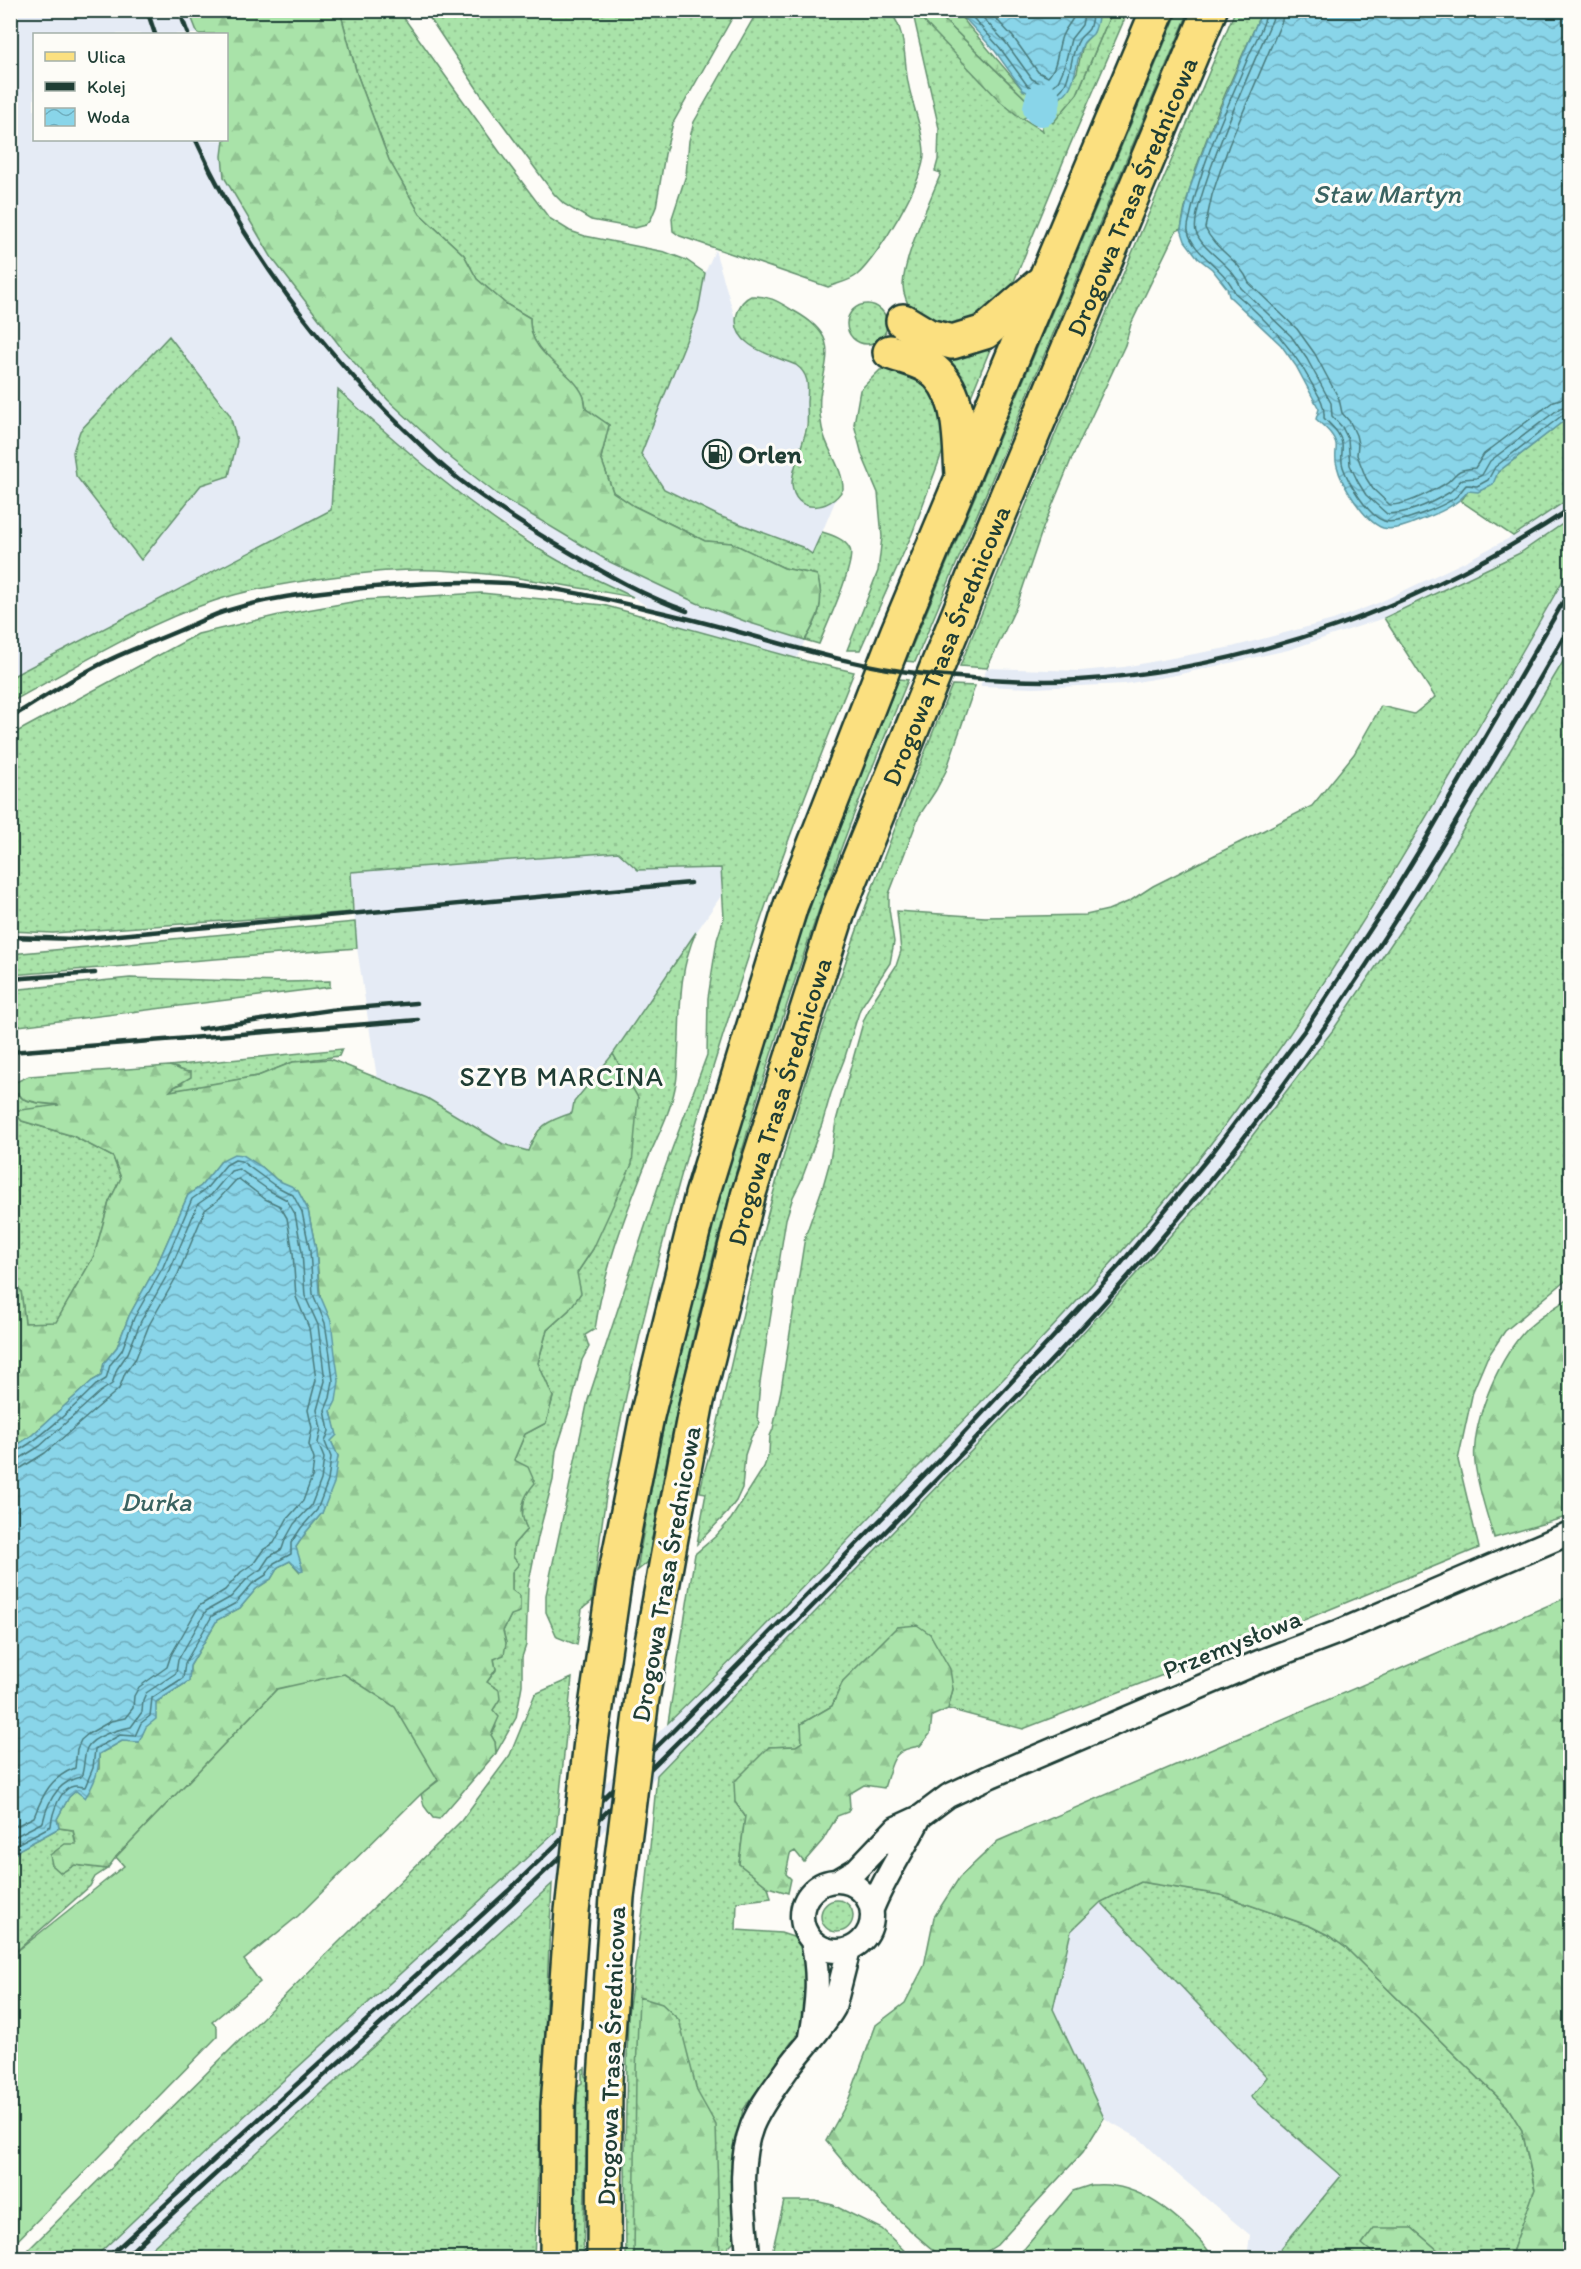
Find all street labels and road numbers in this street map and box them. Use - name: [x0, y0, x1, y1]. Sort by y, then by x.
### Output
- street label: Drogowa Trasa Średnicowa: [1059, 51, 1205, 341]
- street label: Drogowa Trasa Średnicowa: [874, 500, 1018, 791]
- street label: Drogowa Trasa Średnicowa: [720, 953, 839, 1249]
- street label: Drogowa Trasa Średnicowa: [624, 1423, 708, 1725]
- street label: Przemysłowa: [1158, 1601, 1307, 1686]
- street label: Drogowa Trasa Średnicowa: [590, 1905, 632, 2207]

